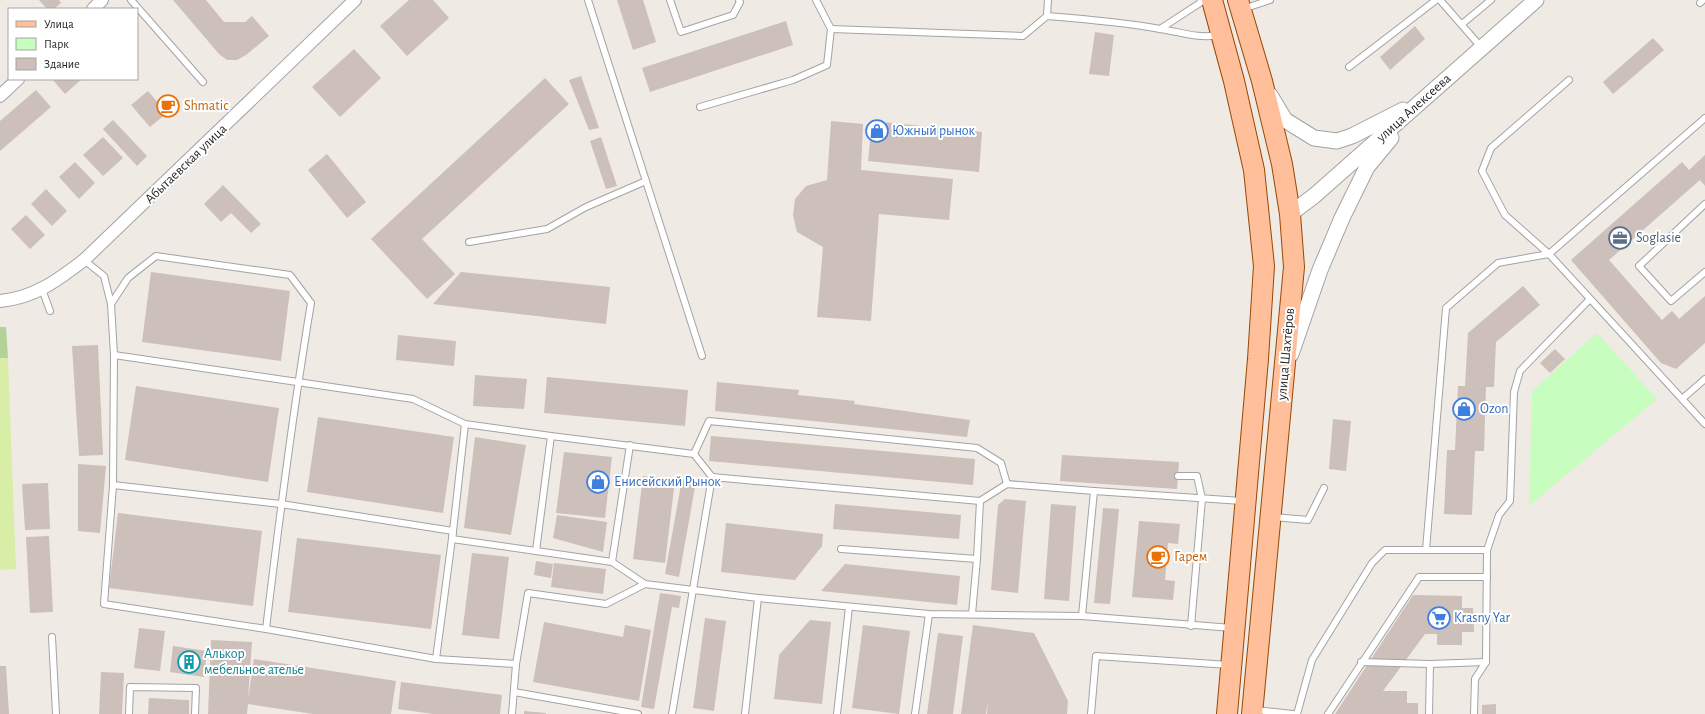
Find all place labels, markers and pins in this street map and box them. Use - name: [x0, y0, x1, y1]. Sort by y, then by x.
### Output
- cafe icon: Shmatic: [155, 93, 181, 119]
- place label: Shmatic: [184, 99, 229, 113]
- shop icon: Южный рынок: [864, 118, 890, 144]
- place label: Южный рынок: [892, 124, 976, 138]
- office icon: Soglasie: [1607, 225, 1633, 251]
- place label: Soglasie: [1636, 231, 1681, 245]
- shop icon: Ozon: [1451, 396, 1477, 422]
- place label: Ozon: [1480, 402, 1508, 416]
- shop icon: Енисейский Рынок: [585, 469, 611, 495]
- place label: Енисейский Рынок: [614, 475, 721, 489]
- cafe icon: Гарем: [1145, 544, 1171, 570]
- place label: Гарем: [1174, 550, 1207, 564]
- supermarket icon: Krasny Yar: [1426, 605, 1452, 631]
- place label: Krasny Yar: [1454, 611, 1511, 625]
- place label: Алькор мебельное ателье: [204, 647, 304, 677]
- building icon: Алькор мебельное ателье: [176, 649, 202, 675]

